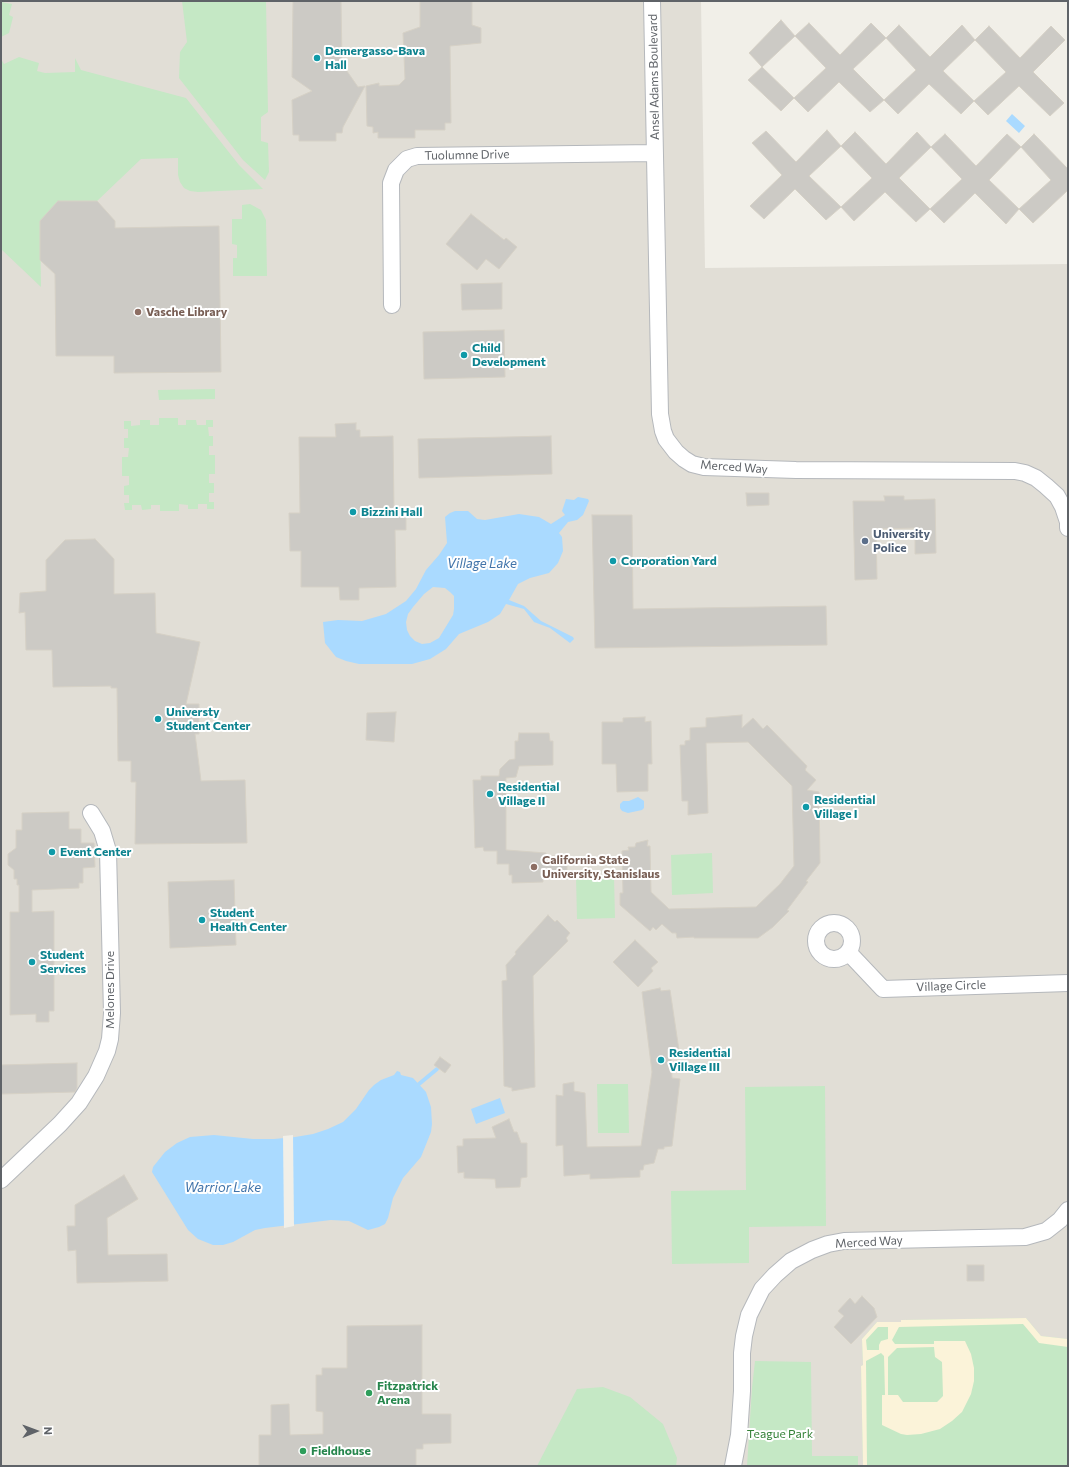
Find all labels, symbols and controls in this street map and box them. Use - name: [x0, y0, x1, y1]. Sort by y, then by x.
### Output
- street label: Ansel Adams Boulevard: [646, 14, 662, 140]
- place label: Demergasso-Bava Hall: [325, 44, 425, 72]
- marker: Demergasso-Bava Hall: [312, 53, 322, 63]
- street label: Tuolumne Drive: [424, 147, 510, 163]
- place label: Vasche Library: [146, 305, 227, 319]
- marker: Vasche Library: [133, 307, 143, 317]
- place label: Child Development: [472, 341, 546, 369]
- marker: Child Development: [459, 350, 469, 360]
- street label: Merced Way: [700, 457, 768, 477]
- place label: Bizzini Hall: [361, 505, 422, 519]
- marker: Bizzini Hall: [348, 507, 358, 517]
- place label: University Police: [873, 527, 930, 555]
- marker: University Police: [860, 536, 870, 546]
- place label: Corporation Yard: [621, 554, 717, 568]
- water label: Village Lake: [447, 556, 517, 572]
- marker: Corporation Yard: [608, 556, 618, 566]
- place label: Universty Student Center: [166, 705, 250, 733]
- marker: Universty Student Center: [153, 714, 163, 724]
- place label: Residential Village II: [498, 780, 559, 808]
- marker: Residential Village II: [485, 789, 495, 799]
- place label: Residential Village I: [814, 793, 875, 821]
- marker: Residential Village I: [801, 802, 811, 812]
- place label: Event Center: [60, 845, 132, 859]
- marker: Event Center: [47, 847, 57, 857]
- place label: California State University, Stanislaus: [542, 853, 660, 881]
- marker: California State University, Stanislaus: [529, 862, 539, 872]
- place label: Student Health Center: [210, 906, 287, 934]
- marker: Student Health Center: [197, 915, 207, 925]
- place label: Student Services: [40, 948, 86, 976]
- street label: Melones Drive: [103, 951, 117, 1029]
- marker: Student Services: [27, 957, 37, 967]
- street label: Village Circle: [916, 978, 986, 994]
- place label: Residential Village III: [669, 1046, 730, 1074]
- marker: Residential Village III: [656, 1055, 666, 1065]
- water label: Warrior Lake: [185, 1180, 261, 1196]
- street label: Merced Way: [835, 1233, 903, 1251]
- place label: Fitzpatrick Arena: [377, 1379, 438, 1407]
- marker: Fitzpatrick Arena: [364, 1388, 374, 1398]
- north arrow: [16, 1411, 56, 1451]
- text: N: [42, 1427, 55, 1435]
- park label: Teague Park: [747, 1427, 813, 1441]
- place label: Fieldhouse: [311, 1444, 371, 1458]
- marker: Fieldhouse: [298, 1446, 308, 1456]

